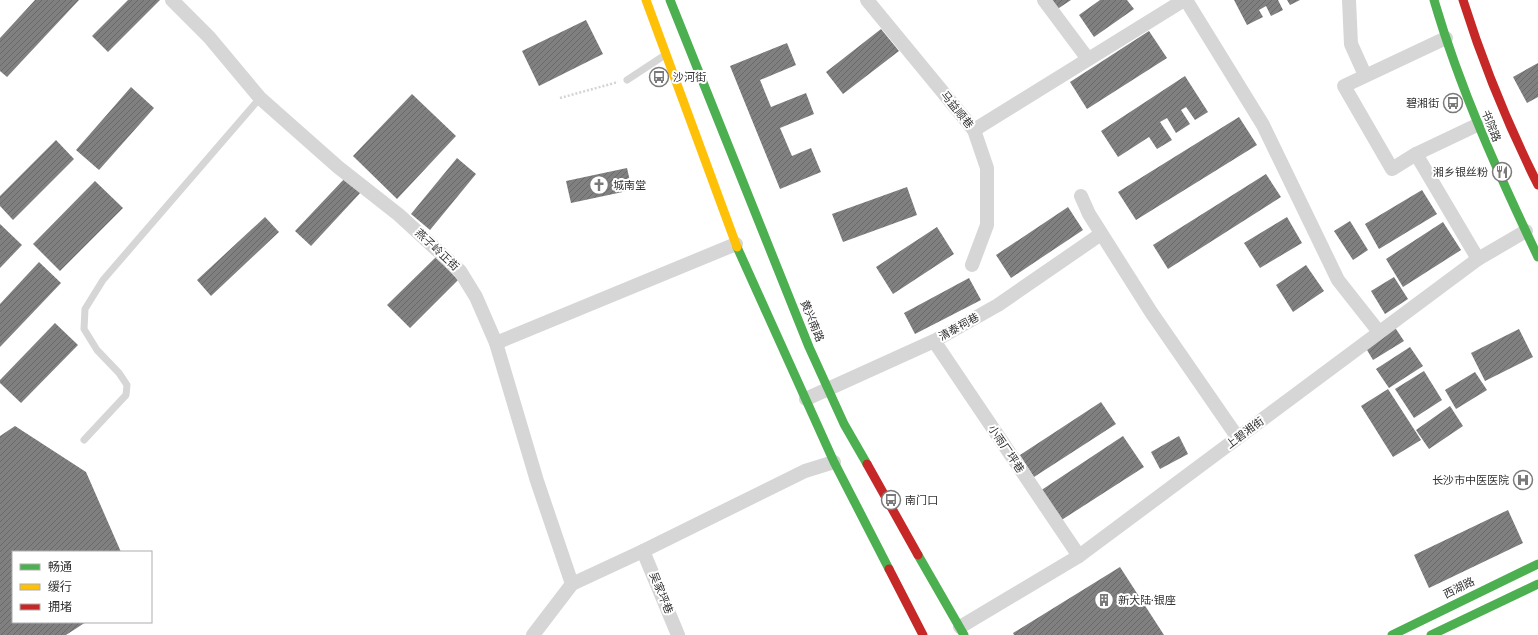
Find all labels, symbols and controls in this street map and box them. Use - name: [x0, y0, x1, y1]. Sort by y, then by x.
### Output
- bus stop icon: 沙河街: [648, 66, 670, 88]
- place label: 沙河街: [673, 71, 706, 84]
- street label: 马益顺巷: [938, 89, 976, 131]
- bus stop icon: 碧湘街: [1442, 92, 1464, 114]
- place label: 碧湘街: [1406, 97, 1439, 110]
- street label: 书院路: [1479, 108, 1503, 144]
- restaurant icon: 湘乡银丝粉: [1491, 161, 1513, 183]
- place label: 湘乡银丝粉: [1433, 166, 1488, 179]
- church icon: 城南堂: [588, 174, 610, 196]
- place label: 城南堂: [613, 179, 646, 192]
- street label: 燕子岭正街: [412, 226, 462, 274]
- street label: 黄兴南路: [798, 298, 826, 344]
- street label: 清泰祠巷: [937, 311, 981, 343]
- street label: 上碧湘街: [1224, 415, 1266, 451]
- street label: 小雨厂坪巷: [985, 423, 1027, 475]
- hospital icon: 长沙市中医医院: [1512, 469, 1534, 491]
- place label: 长沙市中医医院: [1432, 474, 1509, 487]
- bus stop icon: 南门口: [880, 489, 902, 511]
- place label: 南门口: [905, 494, 938, 507]
- legend: [12, 551, 152, 623]
- text: 畅通: [48, 560, 72, 574]
- street label: 吴家坪巷: [647, 570, 675, 616]
- street label: 西湖路: [1441, 575, 1477, 601]
- text: 缓行: [48, 580, 72, 594]
- building icon: 新大陆·银座: [1093, 589, 1115, 611]
- place label: 新大陆·银座: [1118, 594, 1176, 607]
- text: 拥堵: [48, 600, 72, 614]

